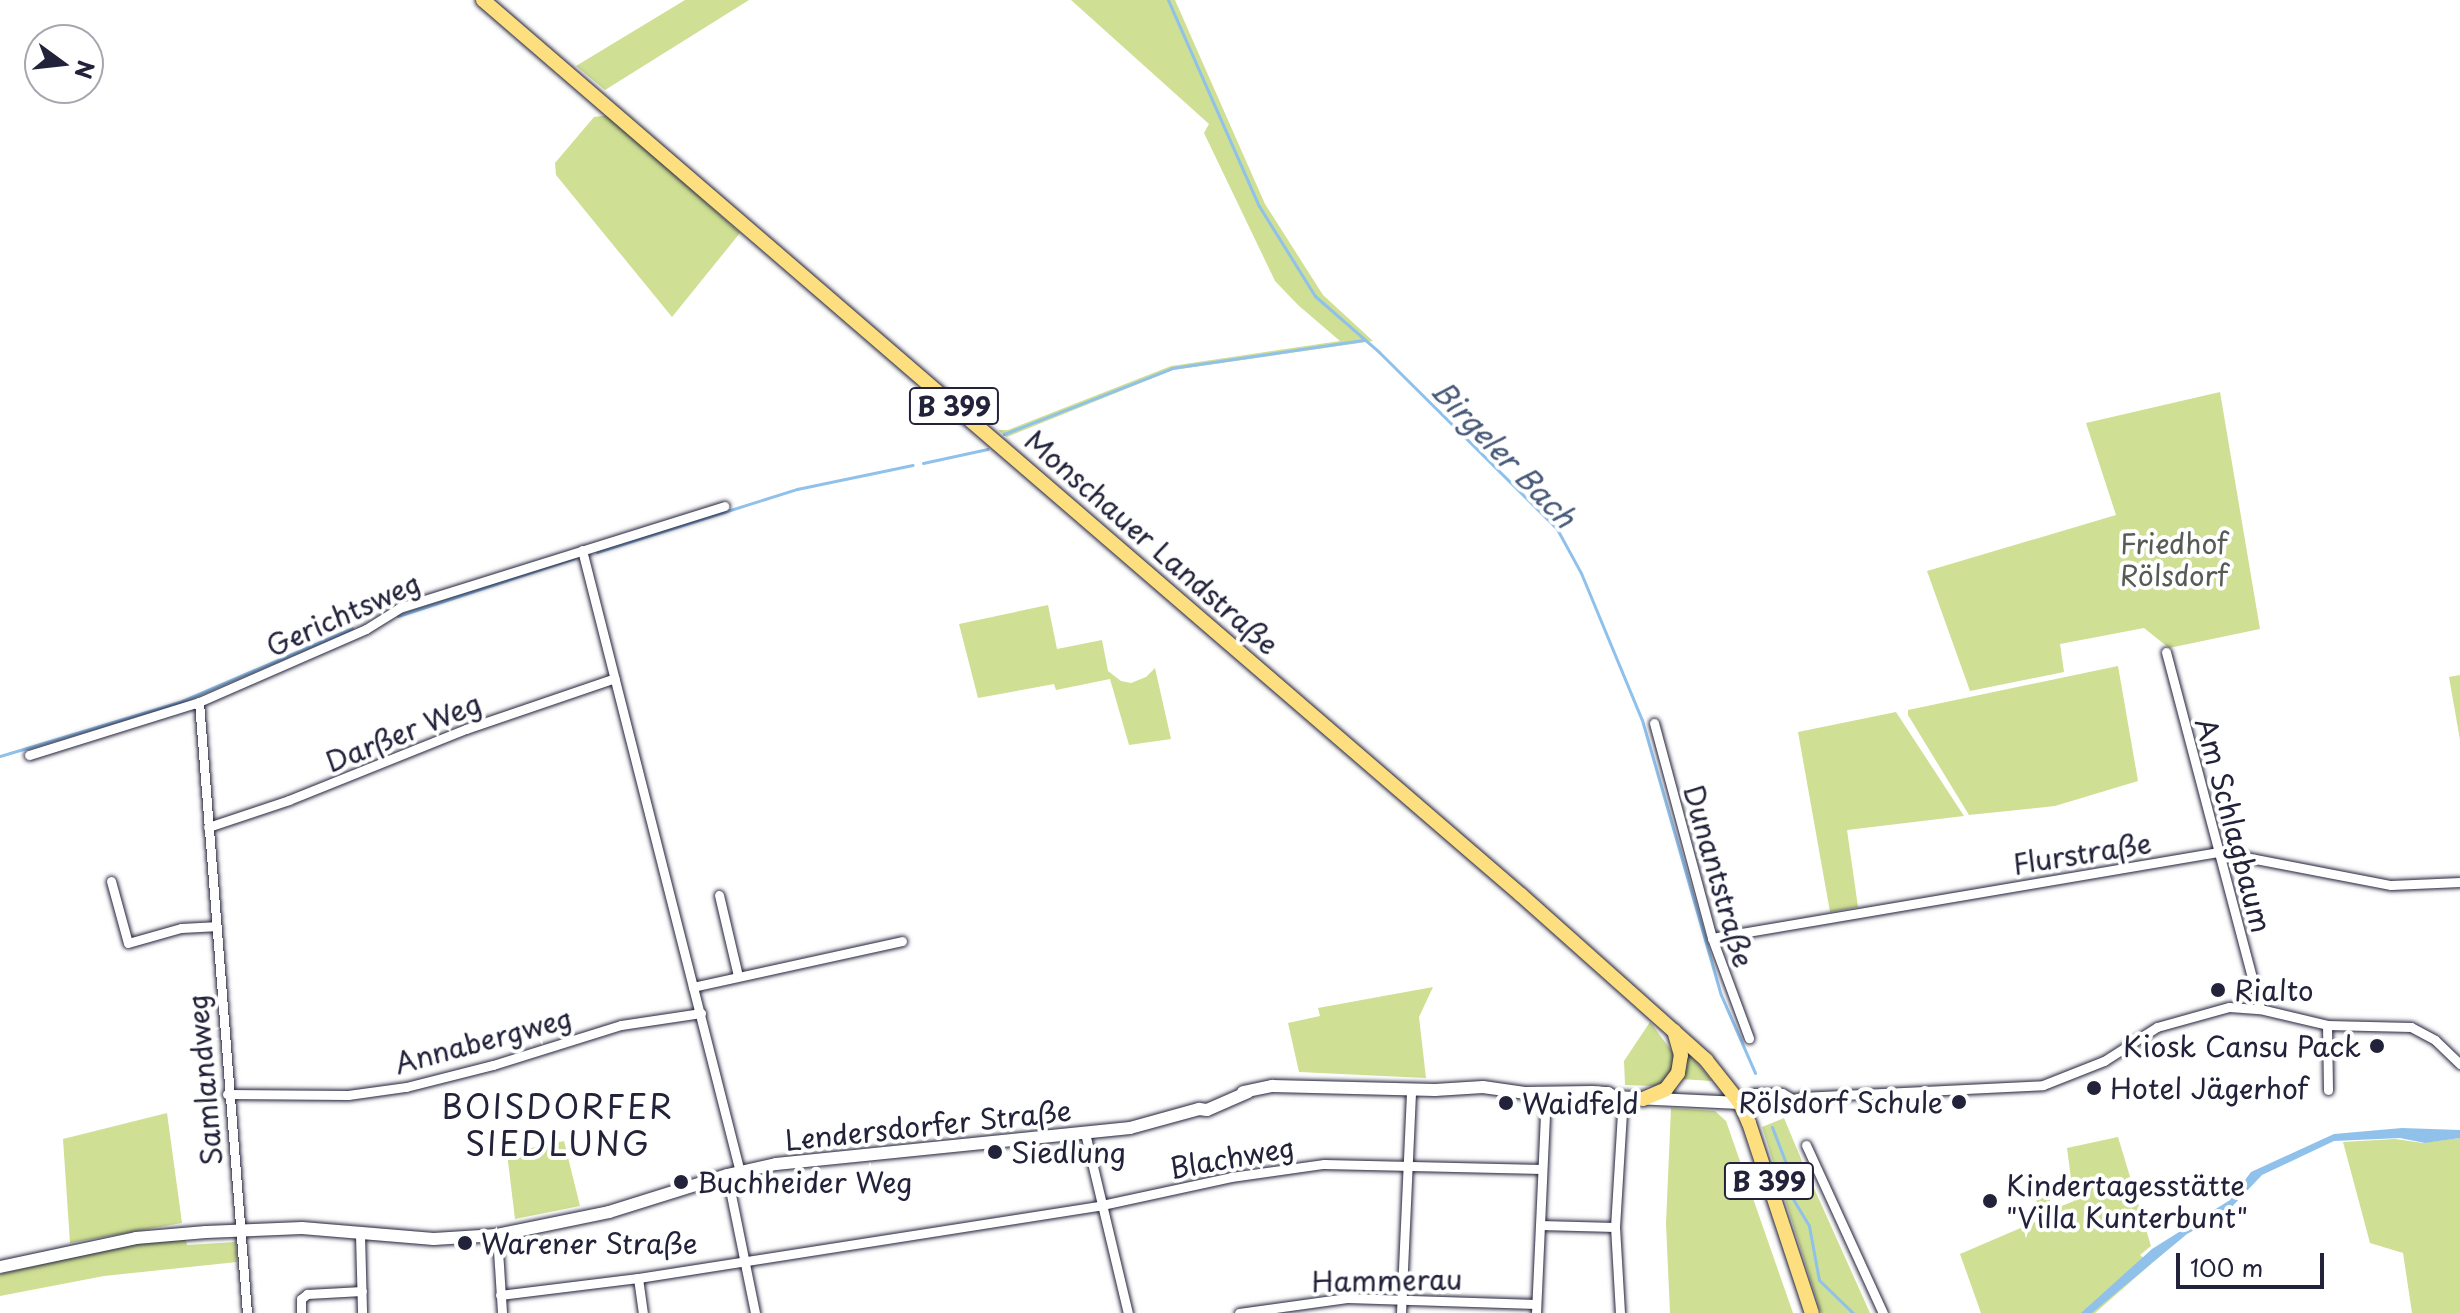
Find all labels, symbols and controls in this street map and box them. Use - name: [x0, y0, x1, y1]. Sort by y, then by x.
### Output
- north arrow: [24, 24, 104, 104]
- text: N: [68, 57, 104, 83]
- water label: Birgeler Bach: [1423, 371, 1585, 535]
- road number: B 399: [908, 384, 1000, 428]
- street label: Monschauer Landstraße: [1018, 422, 1286, 662]
- park label: Friedhof Rölsdorf: [2120, 526, 2228, 592]
- street label: Gerichtsweg: [261, 565, 425, 663]
- street label: Darßer Weg: [320, 686, 486, 778]
- street label: Am Schlagbaum: [2189, 714, 2279, 936]
- street label: Dunantstraße: [1677, 781, 1761, 971]
- street label: Flurstraße: [2010, 825, 2154, 881]
- place label: Rialto: [2234, 973, 2314, 1007]
- marker: Rialto: [2209, 981, 2227, 999]
- street label: Samlandweg: [180, 993, 228, 1167]
- street label: Annabergweg: [390, 1000, 576, 1080]
- place label: Kiosk Cansu Pack: [2123, 1029, 2361, 1063]
- marker: Kiosk Cansu Pack: [2368, 1037, 2386, 1055]
- place label: Hotel Jägerhof: [2110, 1071, 2307, 1105]
- marker: Hotel Jägerhof: [2085, 1079, 2103, 1097]
- place label: Rölsdorf Schule: [1738, 1085, 1943, 1119]
- place label: Waidfeld: [1522, 1086, 1639, 1120]
- district label: BOISDORFER SIEDLUNG: [442, 1088, 674, 1163]
- street label: Lendersdorfer Straße: [783, 1093, 1073, 1157]
- marker: Rölsdorf Schule: [1950, 1093, 1968, 1111]
- marker: Waidfeld: [1497, 1094, 1515, 1112]
- street label: Blachweg: [1167, 1130, 1297, 1184]
- place label: Siedlung: [1011, 1135, 1126, 1169]
- marker: Siedlung: [986, 1143, 1004, 1161]
- road number: B 399: [1723, 1159, 1815, 1203]
- place label: Buchheider Weg: [697, 1165, 914, 1199]
- place label: Kindertagesstätte "Villa Kunterbunt": [2006, 1168, 2253, 1234]
- marker: Buchheider Weg: [672, 1173, 690, 1191]
- marker: Kindertagesstätte "Villa Kunterbunt": [1981, 1192, 1999, 1210]
- place label: Warener Straße: [481, 1226, 699, 1260]
- marker: Warener Straße: [456, 1234, 474, 1252]
- scale bar: [2180, 1237, 2328, 1287]
- text: 100 m: [2190, 1249, 2263, 1285]
- street label: Hammerau: [1311, 1262, 1463, 1298]

